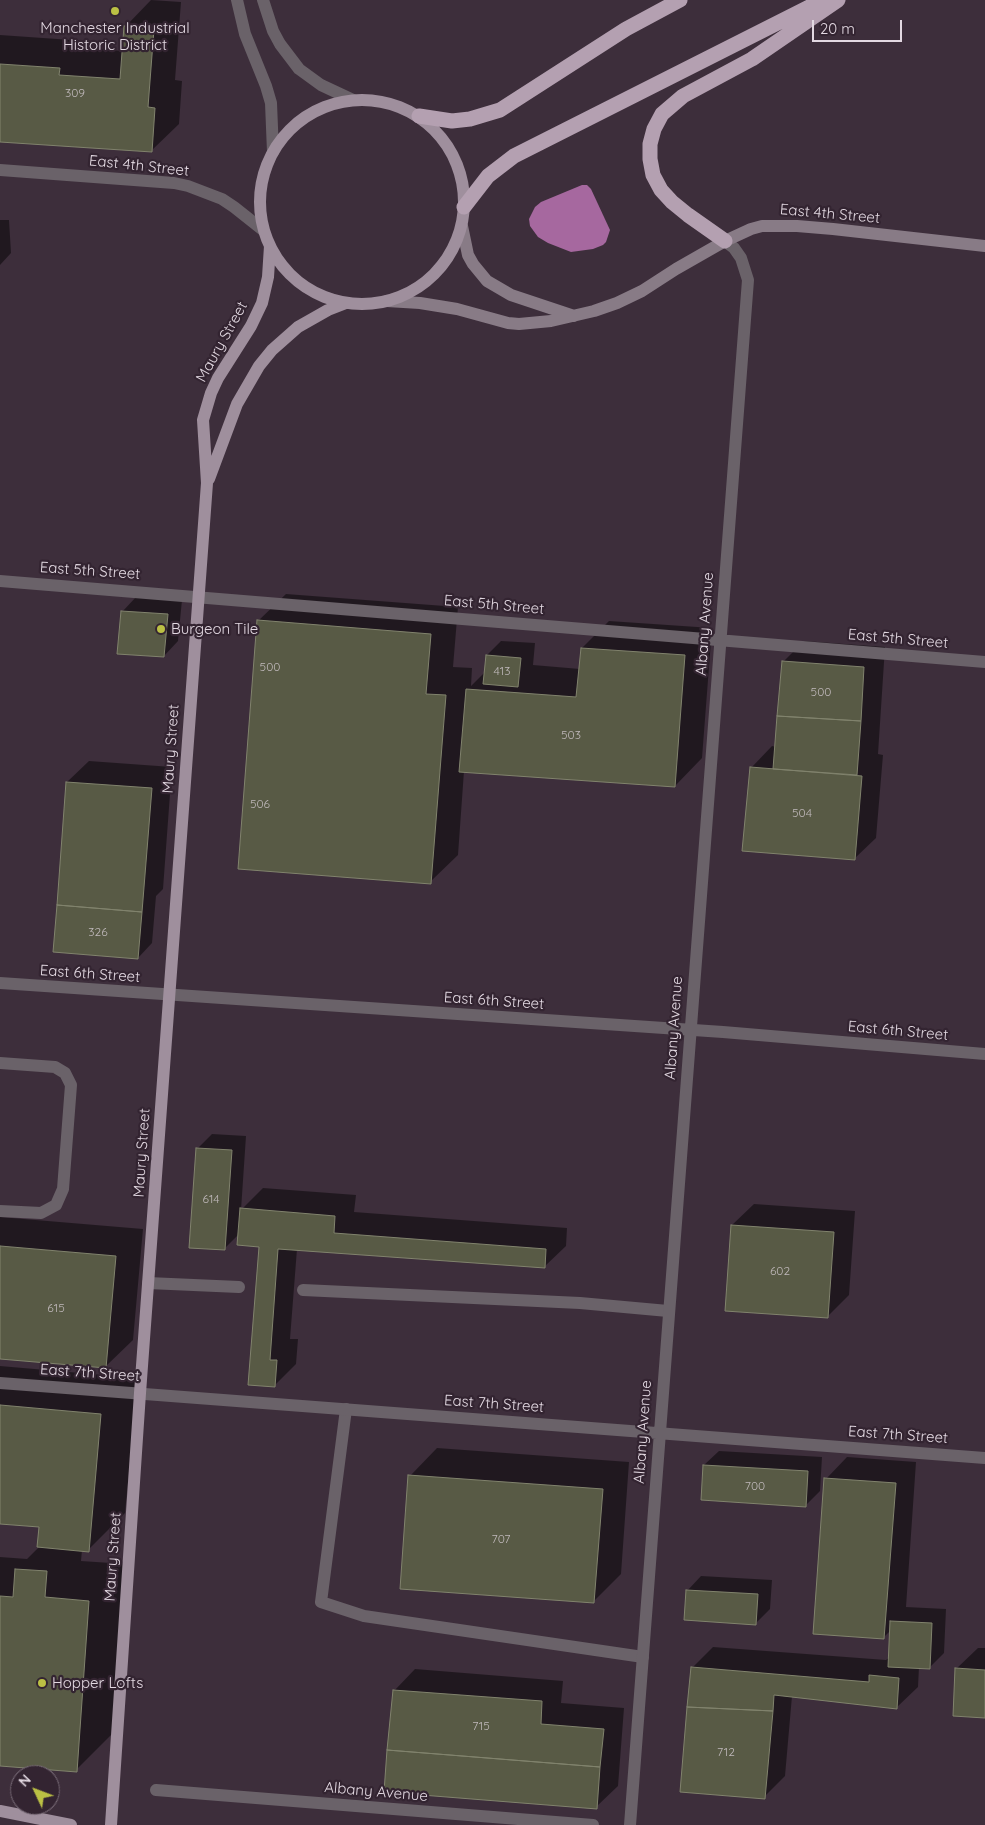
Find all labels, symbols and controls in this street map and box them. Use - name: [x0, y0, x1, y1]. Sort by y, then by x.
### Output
- marker: Manchester Industrial Historic District: [109, 5, 121, 17]
- scale bar: [815, 10, 905, 42]
- place label: Manchester Industrial Historic District: [40, 19, 190, 54]
- text: 20 m: [820, 19, 855, 38]
- house number: 309: [65, 86, 85, 100]
- street label: East 4th Street: [88, 152, 190, 180]
- street label: East 4th Street: [779, 201, 881, 227]
- street label: Maury Street: [192, 299, 252, 385]
- street label: East 5th Street: [39, 559, 141, 583]
- street label: Albany Avenue: [692, 572, 718, 676]
- street label: East 5th Street: [443, 592, 545, 618]
- place label: Burgeon Tile: [171, 620, 258, 638]
- marker: Burgeon Tile: [155, 623, 167, 635]
- street label: East 5th Street: [847, 626, 949, 652]
- house number: 500: [260, 660, 280, 674]
- house number: 413: [494, 664, 510, 678]
- house number: 500: [811, 685, 831, 699]
- street label: Maury Street: [159, 704, 183, 794]
- house number: 503: [561, 728, 581, 742]
- house number: 506: [250, 797, 270, 811]
- house number: 504: [792, 806, 812, 820]
- house number: 326: [88, 925, 108, 939]
- street label: East 6th Street: [39, 962, 141, 986]
- street label: Albany Avenue: [661, 976, 687, 1080]
- street label: East 6th Street: [443, 989, 545, 1013]
- street label: East 6th Street: [847, 1018, 949, 1044]
- street label: Maury Street: [130, 1108, 154, 1198]
- house number: 614: [203, 1192, 219, 1206]
- house number: 602: [770, 1264, 790, 1278]
- house number: 615: [47, 1301, 65, 1315]
- street label: East 7th Street: [39, 1361, 141, 1385]
- street label: Albany Avenue: [630, 1380, 656, 1484]
- street label: East 7th Street: [443, 1392, 545, 1416]
- street label: East 7th Street: [847, 1423, 949, 1447]
- house number: 700: [745, 1479, 765, 1493]
- street label: Maury Street: [101, 1512, 125, 1602]
- house number: 707: [492, 1532, 510, 1546]
- place label: Hopper Lofts: [52, 1674, 143, 1692]
- marker: Hopper Lofts: [36, 1677, 48, 1689]
- house number: 715: [472, 1719, 490, 1733]
- house number: 712: [717, 1745, 735, 1759]
- north arrow: [10, 1765, 60, 1815]
- text: N: [15, 1771, 35, 1790]
- street label: Albany Avenue: [323, 1779, 429, 1805]

